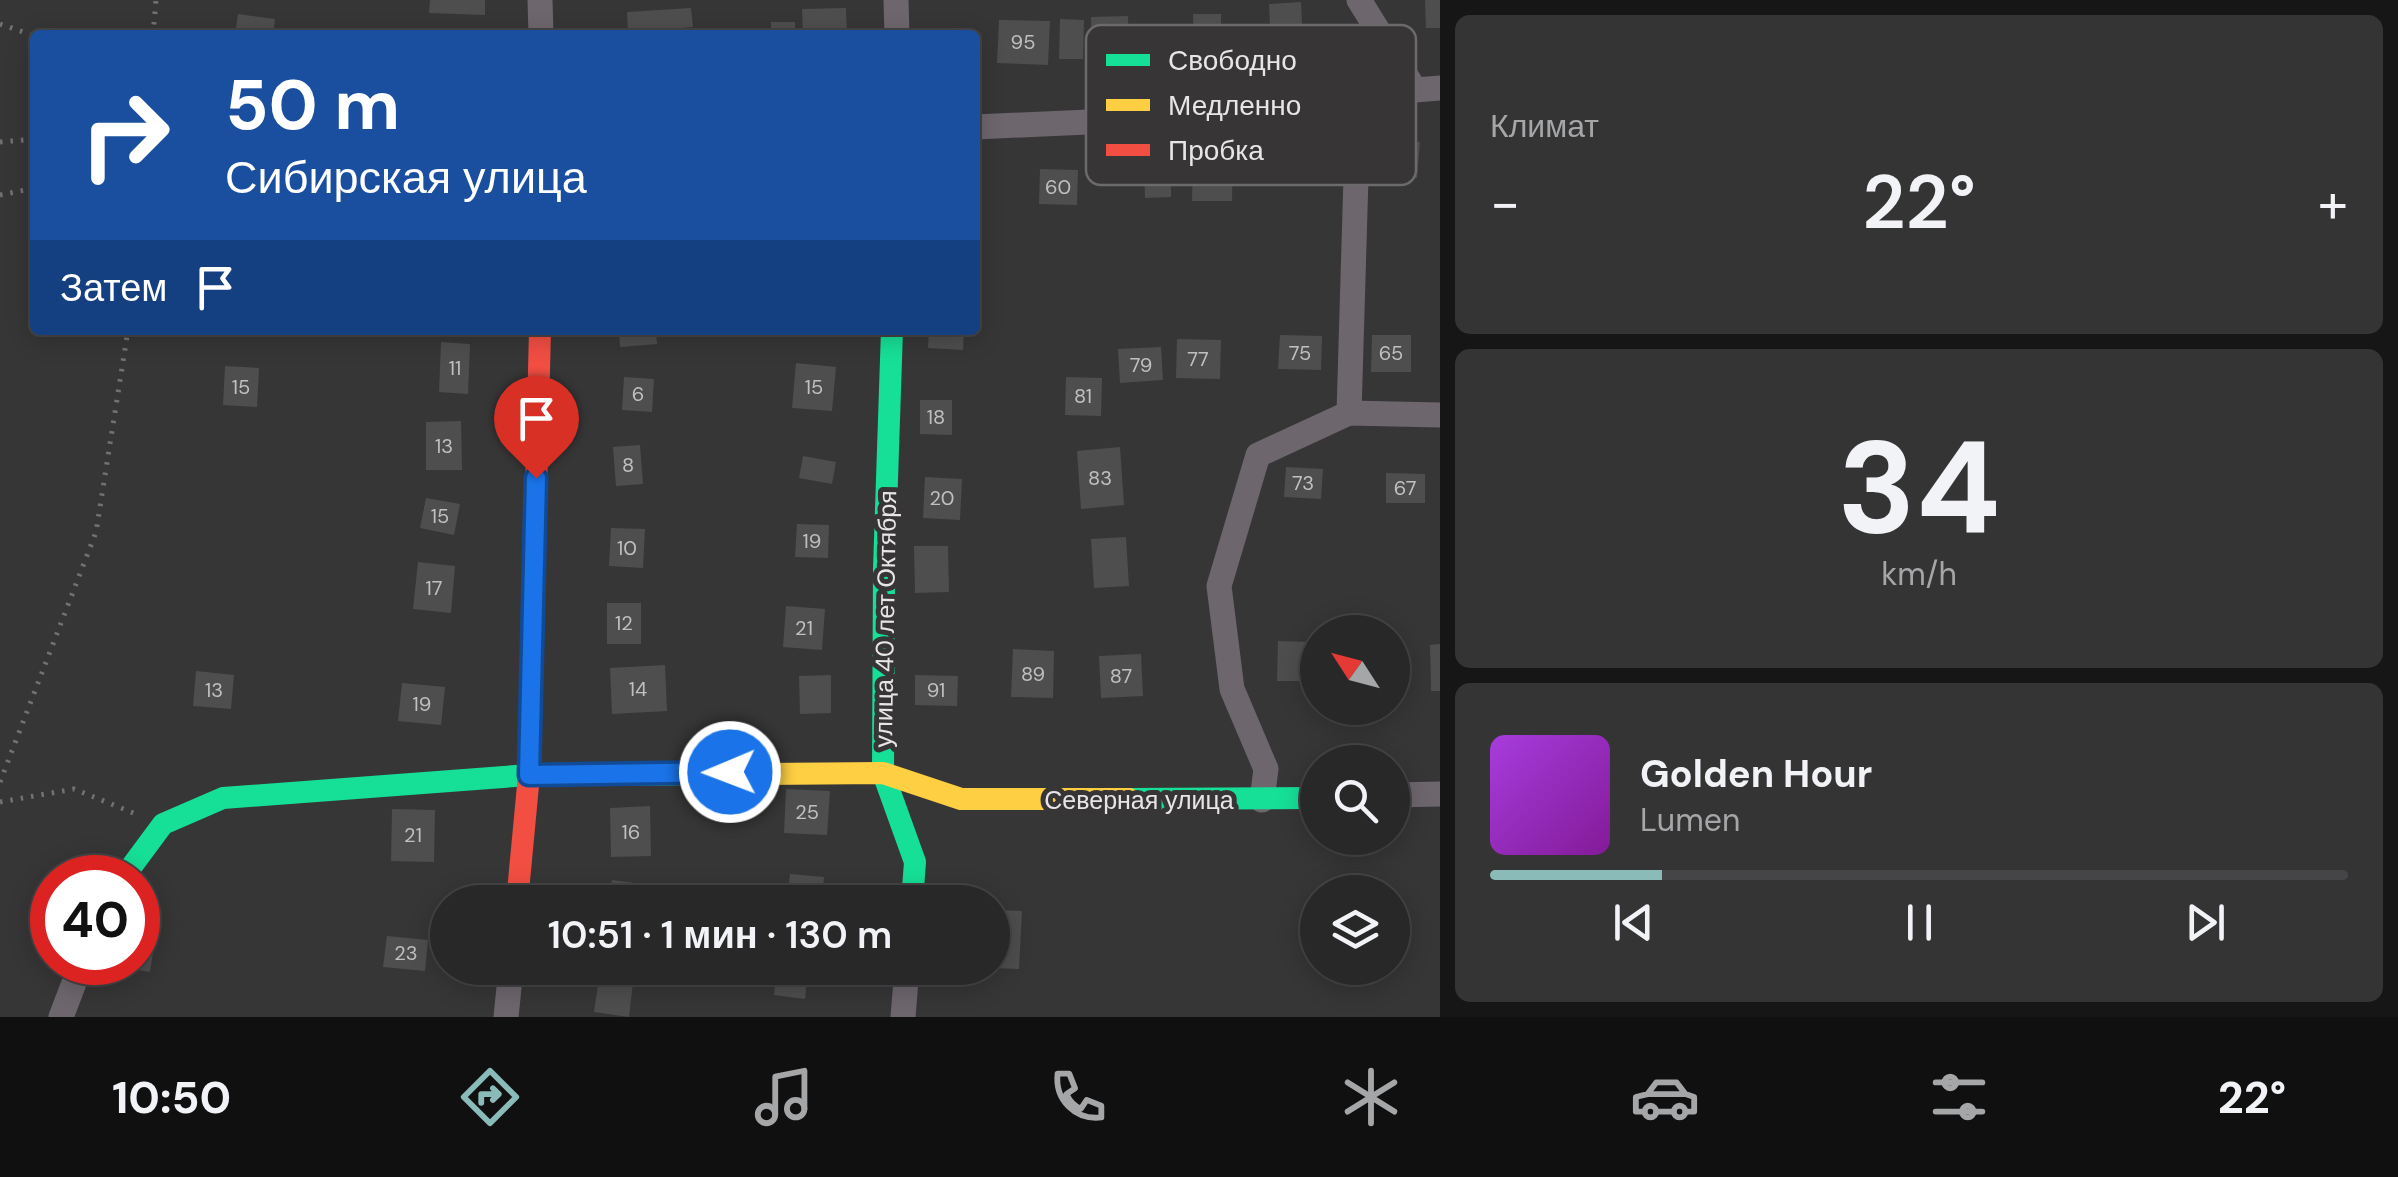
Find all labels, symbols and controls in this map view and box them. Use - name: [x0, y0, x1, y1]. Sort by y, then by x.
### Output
- legend: [1086, 25, 1416, 185]
- house number: 95: [1011, 29, 1035, 55]
- text: Свободно: [1168, 42, 1297, 79]
- text: 50 m: [225, 60, 400, 151]
- icon: right: [60, 70, 190, 200]
- text: Медленно: [1168, 87, 1301, 124]
- text: Климат: [1490, 105, 1599, 147]
- text: Пробка: [1168, 132, 1264, 169]
- text: Сибирская улица: [225, 148, 587, 207]
- text: 22°: [1862, 154, 1976, 251]
- text: −: [1490, 167, 1520, 239]
- text: +: [2318, 167, 2348, 239]
- house number: 60: [1045, 174, 1071, 200]
- icon: arrive: [188, 260, 243, 315]
- text: Затем: [60, 263, 168, 313]
- house number: 75: [1289, 340, 1311, 366]
- house number: 65: [1379, 340, 1403, 366]
- house number: 77: [1187, 346, 1209, 372]
- house number: 79: [1130, 352, 1152, 378]
- house number: 11: [449, 355, 461, 381]
- house number: 15: [232, 374, 250, 400]
- house number: 15: [805, 374, 823, 400]
- pin: [494, 376, 579, 479]
- house number: 6: [632, 381, 644, 407]
- house number: 81: [1074, 383, 1092, 409]
- icon: arrive: [509, 391, 564, 446]
- text: 34: [1838, 403, 2000, 572]
- house number: 18: [927, 404, 945, 430]
- house number: 13: [435, 433, 453, 459]
- house number: 8: [622, 452, 634, 478]
- house number: 83: [1088, 465, 1112, 491]
- house number: 73: [1292, 470, 1314, 496]
- house number: 67: [1394, 475, 1416, 501]
- house number: 20: [930, 485, 955, 511]
- street label: улица 40 лет Октября: [867, 490, 904, 748]
- house number: 15: [431, 503, 449, 529]
- house number: 19: [803, 528, 821, 554]
- house number: 10: [617, 535, 637, 561]
- text: km/h: [1881, 553, 1957, 595]
- house number: 17: [426, 575, 442, 601]
- house number: 12: [615, 610, 633, 636]
- house number: 21: [795, 615, 813, 641]
- north arrow: [1300, 615, 1410, 725]
- map controls: [1300, 615, 1410, 985]
- house number: 89: [1021, 661, 1045, 687]
- house number: 87: [1110, 663, 1132, 689]
- house number: 14: [629, 676, 647, 702]
- house number: 13: [205, 677, 223, 703]
- house number: 91: [927, 677, 945, 703]
- house number: 19: [413, 691, 431, 717]
- position arrow: [678, 720, 782, 824]
- button: search: [1300, 745, 1410, 855]
- text: Golden Hour: [1640, 749, 1872, 799]
- street label: Северная улица: [1044, 784, 1234, 817]
- house number: 25: [795, 799, 819, 825]
- text: Lumen: [1640, 799, 1740, 841]
- house number: 16: [622, 819, 640, 845]
- house number: 21: [404, 822, 422, 848]
- speed limit sign: 40: [30, 855, 160, 985]
- button: layers: [1300, 875, 1410, 985]
- icon: previous: [1606, 895, 1661, 950]
- icon: pause: [1892, 895, 1947, 950]
- icon: next: [2178, 895, 2233, 950]
- text: 10:51 · 1 мин · 130 m: [548, 910, 892, 960]
- house number: 23: [394, 940, 418, 966]
- icon: directions: [455, 1062, 525, 1132]
- icon: music: [749, 1062, 819, 1132]
- icon: phone: [1043, 1062, 1113, 1132]
- icon: climate: [1336, 1062, 1406, 1132]
- icon: car: [1630, 1062, 1700, 1132]
- icon: filters: [1924, 1062, 1994, 1132]
- text: 10:50: [112, 1068, 231, 1127]
- text: 22°: [2218, 1068, 2286, 1127]

